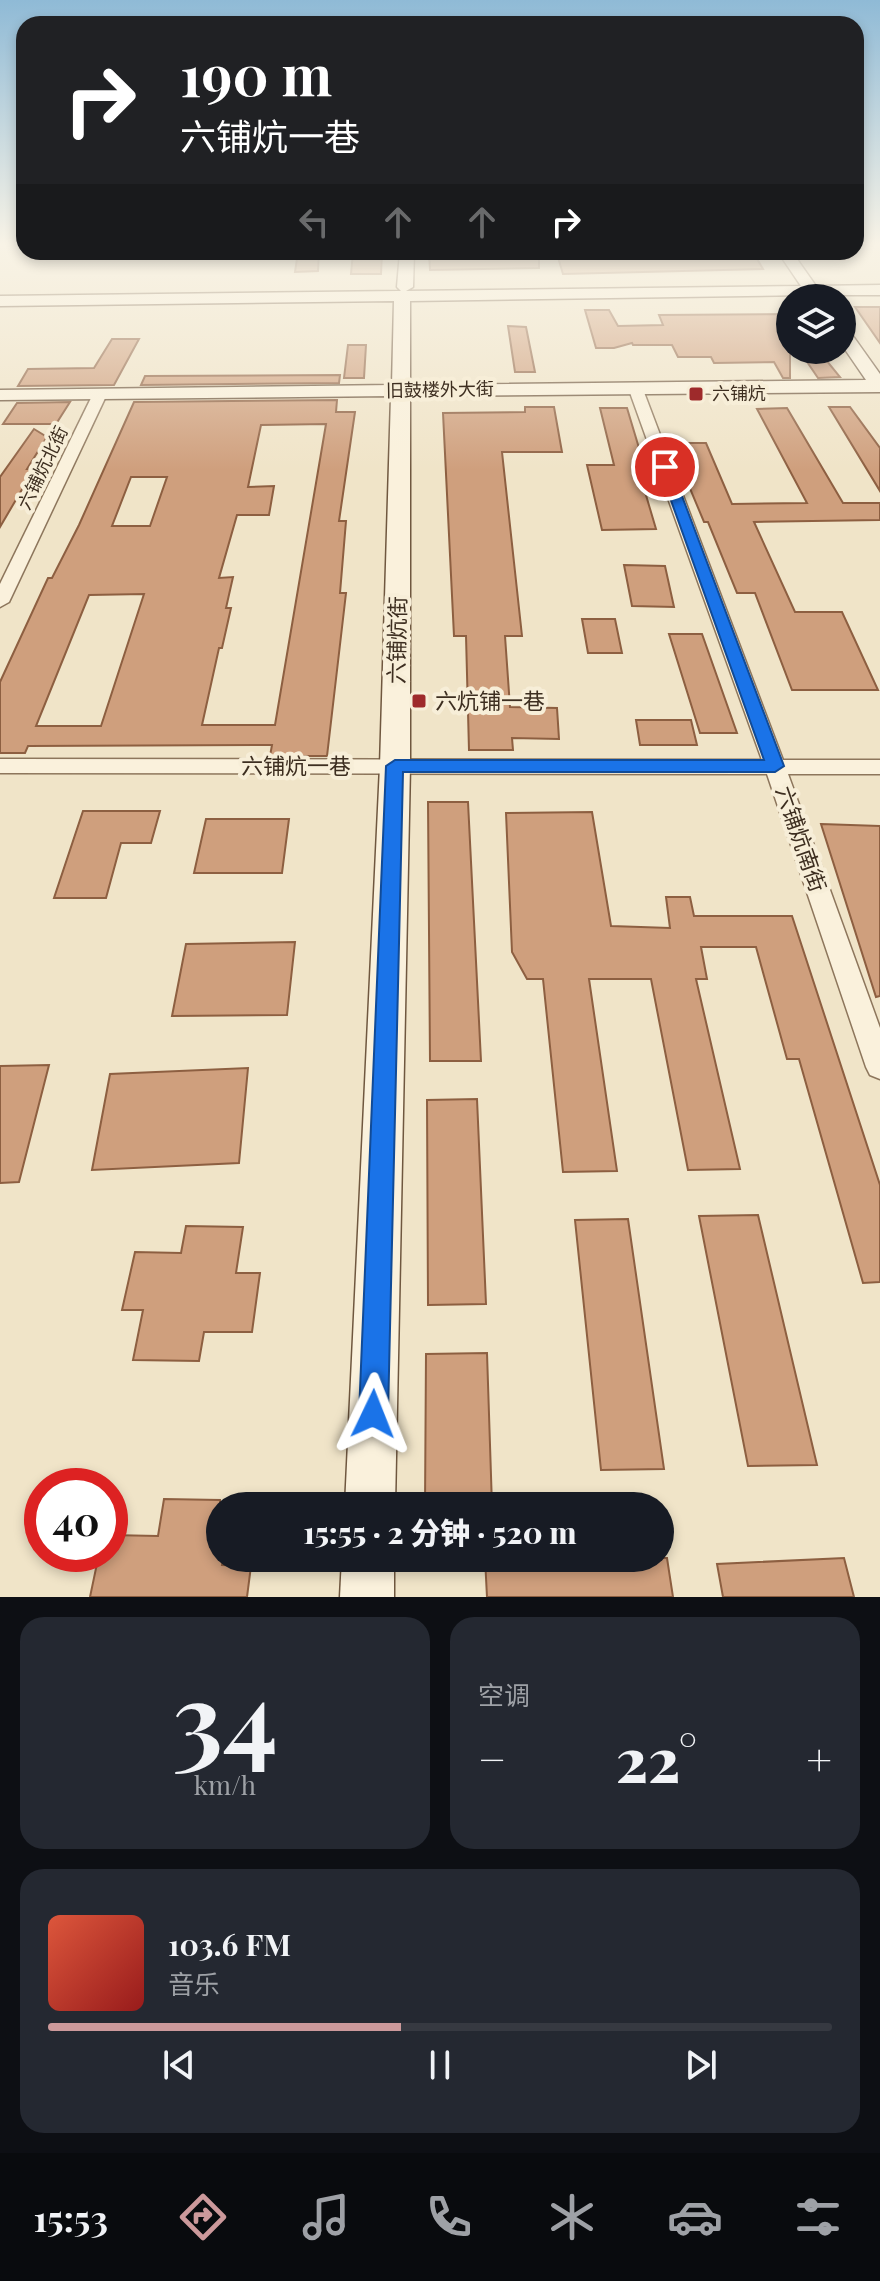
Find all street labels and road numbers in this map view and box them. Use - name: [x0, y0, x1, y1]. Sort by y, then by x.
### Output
- street label: 旧鼓楼外大街: [386, 376, 494, 402]
- street label: 六铺炕北街: [12, 422, 73, 513]
- street label: 六铺炕街: [380, 596, 412, 684]
- street label: 六铺炕一巷: [241, 750, 351, 780]
- street label: 六铺炕南街: [770, 782, 834, 896]

